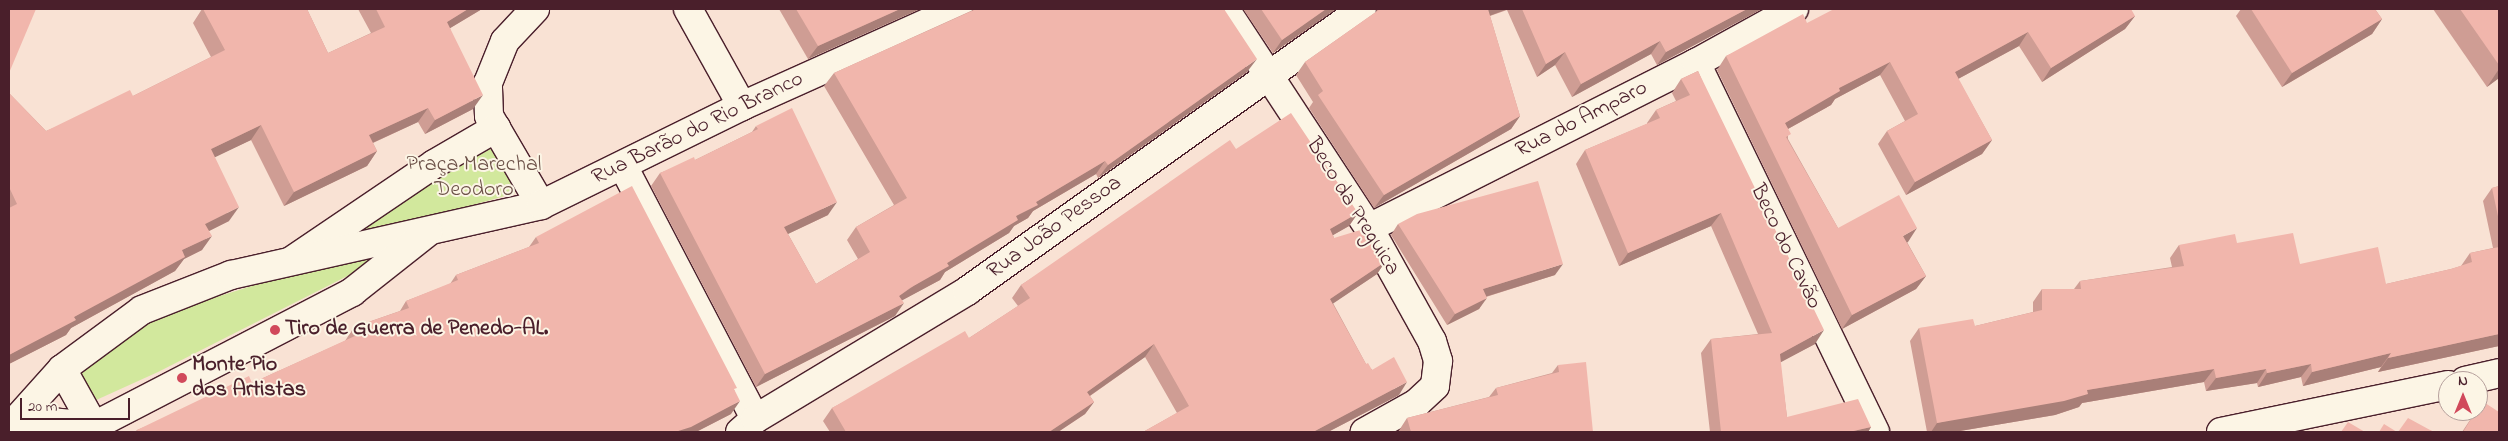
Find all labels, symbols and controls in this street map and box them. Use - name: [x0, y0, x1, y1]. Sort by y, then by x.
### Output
- street label: Rua Barão do Rio Branco: [588, 66, 808, 192]
- street label: Rua do Amparo: [1512, 76, 1652, 164]
- street label: Beco da Preguica: [1299, 133, 1405, 281]
- park label: Praça Marechal Deodoro: [407, 152, 541, 204]
- street label: Rua João Pessoa: [983, 171, 1127, 285]
- street label: Beco do Cavão: [1743, 180, 1827, 314]
- place label: Tiro de Guerra de Penedo-AL.: [285, 317, 548, 343]
- marker: Tiro de Guerra de Penedo-AL.: [269, 324, 281, 336]
- place label: Monte Pio dos Artistas: [192, 352, 306, 404]
- north arrow: [2438, 371, 2488, 421]
- text: N: [2458, 371, 2468, 392]
- marker: Monte Pio dos Artistas: [176, 372, 188, 384]
- scale bar: [22, 388, 132, 420]
- text: 20 m: [28, 396, 57, 418]

